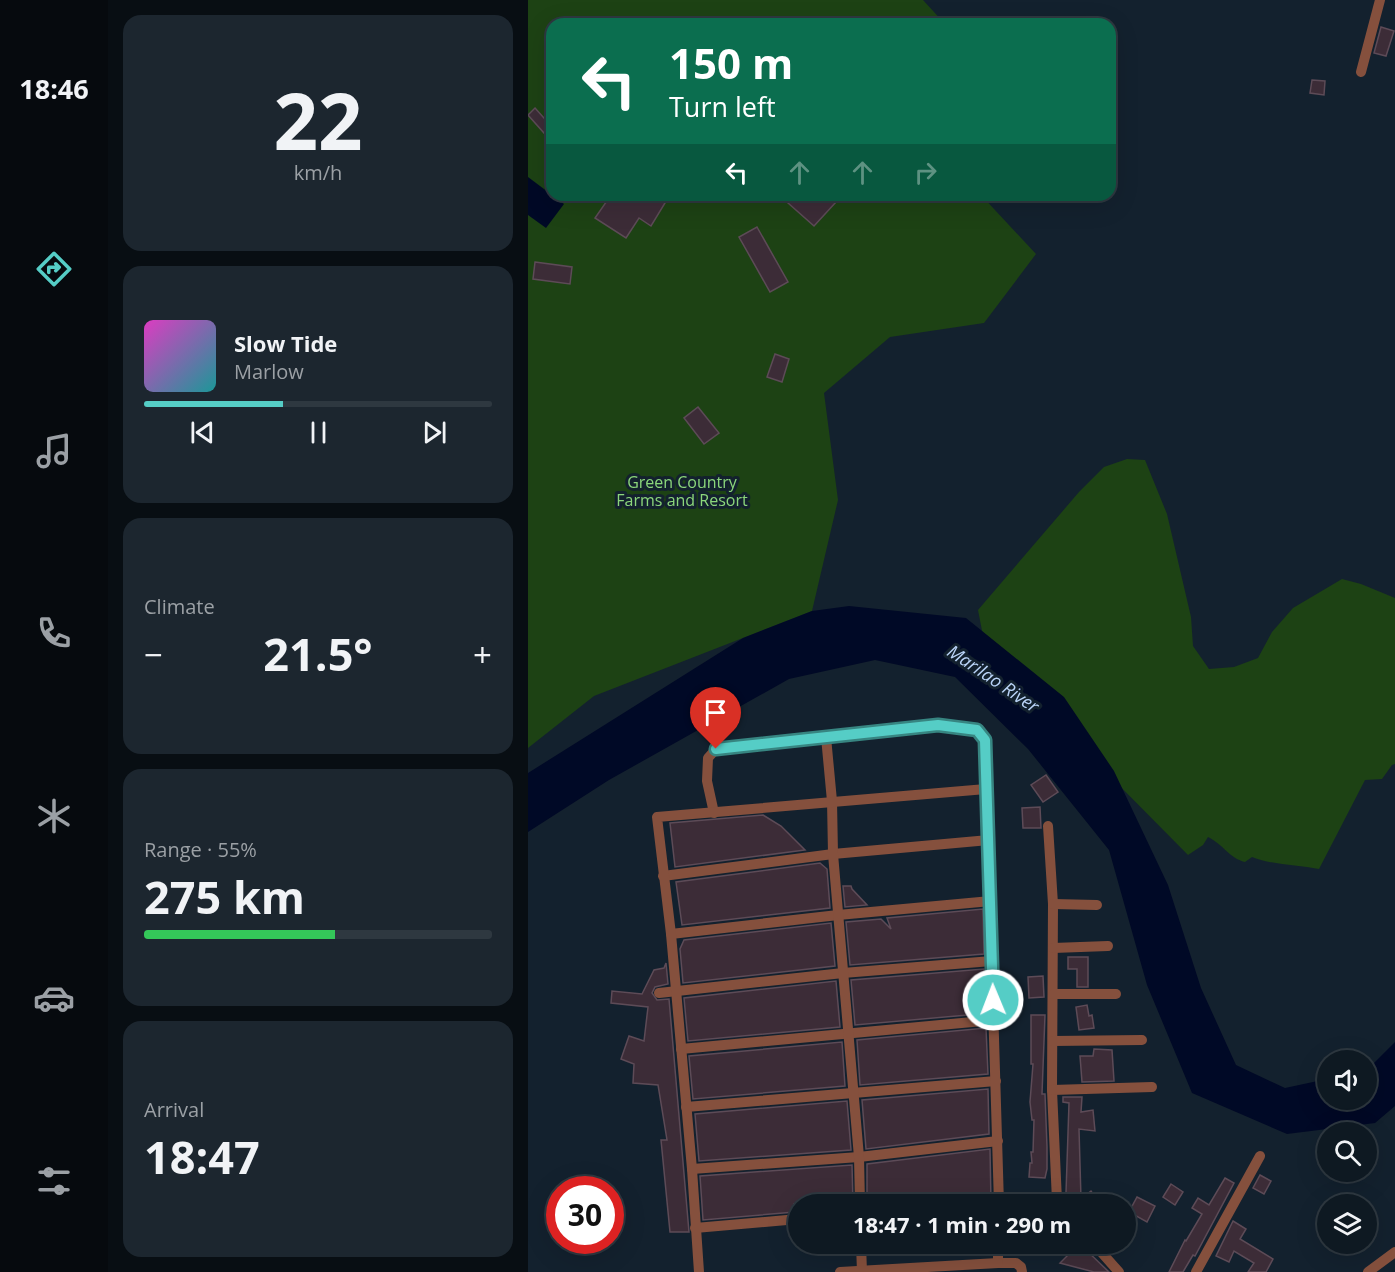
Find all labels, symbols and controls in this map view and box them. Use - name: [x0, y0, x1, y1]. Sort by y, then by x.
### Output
- text: 150 m: [669, 34, 793, 91]
- icon: left: [570, 42, 648, 120]
- text: 22: [273, 67, 363, 173]
- text: 18:46: [19, 70, 89, 107]
- text: Turn left: [669, 88, 776, 125]
- icon: left: [720, 156, 753, 189]
- icon: ahead: [783, 156, 816, 189]
- icon: ahead: [846, 156, 879, 189]
- icon: right: [909, 156, 942, 189]
- text: km/h: [294, 159, 342, 186]
- icon: directions: [33, 248, 75, 290]
- text: Slow Tide: [234, 328, 337, 358]
- text: Marlow: [234, 358, 304, 385]
- icon: previous: [186, 416, 219, 449]
- icon: pause: [302, 416, 335, 449]
- icon: next: [418, 416, 451, 449]
- icon: music: [33, 430, 75, 472]
- park label: Green Country Farms and Resort: [616, 471, 748, 511]
- text: Climate: [144, 593, 215, 620]
- icon: phone: [33, 612, 75, 654]
- text: 21.5°: [263, 623, 373, 684]
- text: −: [144, 632, 163, 677]
- text: +: [473, 632, 492, 677]
- water label: Marilao River: [943, 639, 1045, 718]
- pin: [690, 687, 741, 749]
- icon: arrive: [699, 696, 732, 729]
- icon: climate: [33, 795, 75, 837]
- text: Range · 55%: [144, 836, 257, 863]
- text: 275 km: [144, 866, 305, 927]
- position arrow: [961, 968, 1025, 1032]
- icon: car: [33, 977, 75, 1019]
- map controls: [1317, 1050, 1377, 1254]
- button: sound: [1317, 1050, 1377, 1110]
- text: Arrival: [144, 1096, 204, 1123]
- button: search: [1317, 1122, 1377, 1182]
- text: 18:47: [144, 1126, 260, 1187]
- icon: filters: [33, 1160, 75, 1202]
- speed limit sign: 30: [546, 1176, 624, 1254]
- button: layers: [1317, 1194, 1377, 1254]
- text: 18:47 · 1 min · 290 m: [853, 1209, 1071, 1239]

